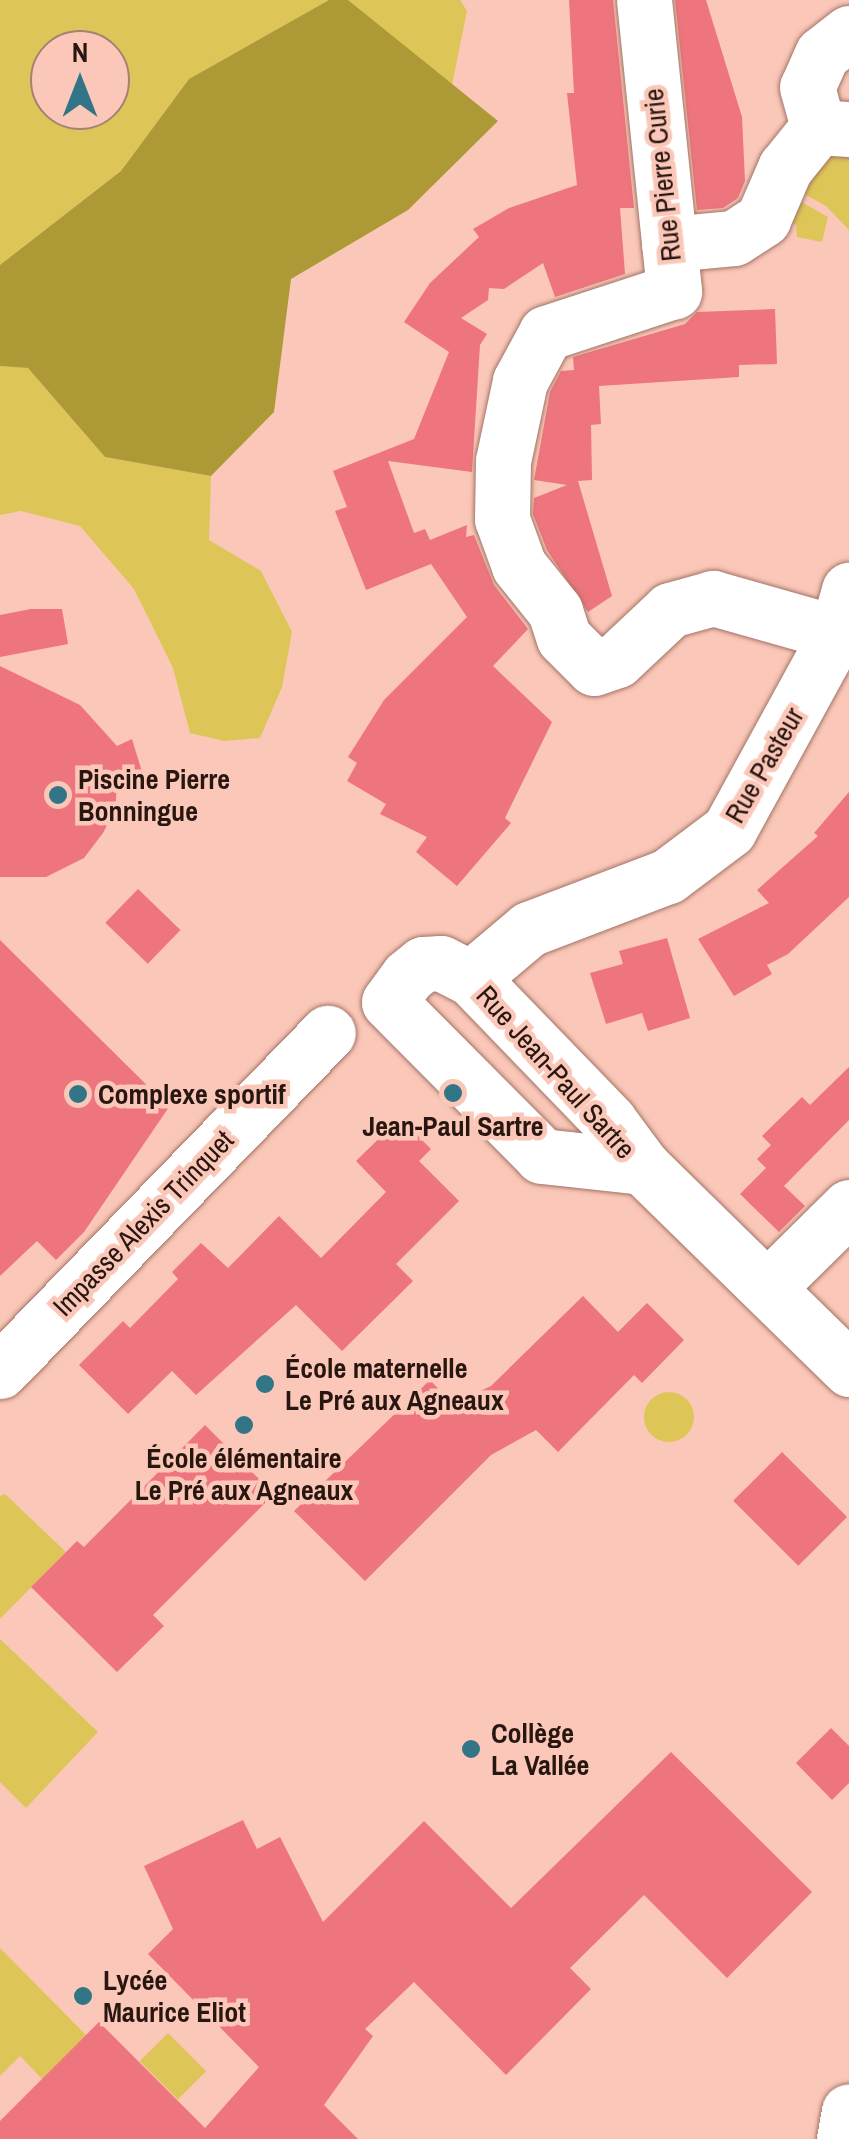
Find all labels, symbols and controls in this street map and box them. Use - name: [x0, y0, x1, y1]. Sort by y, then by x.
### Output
- north arrow: [30, 30, 130, 130]
- text: N: [72, 33, 88, 71]
- street label: Rue Pierre Curie: [636, 87, 688, 263]
- street label: Rue Pasteur: [718, 701, 810, 829]
- place label: Piscine Pierre Bonningue: [78, 762, 230, 828]
- marker: Piscine Pierre Bonningue: [47, 784, 69, 806]
- street label: Rue Jean-Paul Sartre: [470, 979, 642, 1165]
- place label: Complexe sportif: [98, 1077, 286, 1111]
- marker: Jean-Paul Sartre: [442, 1082, 464, 1104]
- marker: Complexe sportif: [67, 1083, 89, 1105]
- place label: Jean-Paul Sartre: [362, 1109, 544, 1143]
- street label: Impasse Alexis Trinquet: [45, 1123, 241, 1323]
- place label: École maternelle Le Pré aux Agneaux: [285, 1351, 504, 1417]
- marker: École maternelle Le Pré aux Agneaux: [254, 1373, 276, 1395]
- marker: École élémentaire Le Pré aux Agneaux: [233, 1414, 255, 1436]
- place label: École élémentaire Le Pré aux Agneaux: [134, 1441, 354, 1507]
- place label: Collège La Vallée: [491, 1716, 589, 1782]
- marker: Collège La Vallée: [460, 1738, 482, 1760]
- place label: Lycée Maurice Eliot: [103, 1963, 246, 2029]
- marker: Lycée Maurice Eliot: [72, 1985, 94, 2007]

